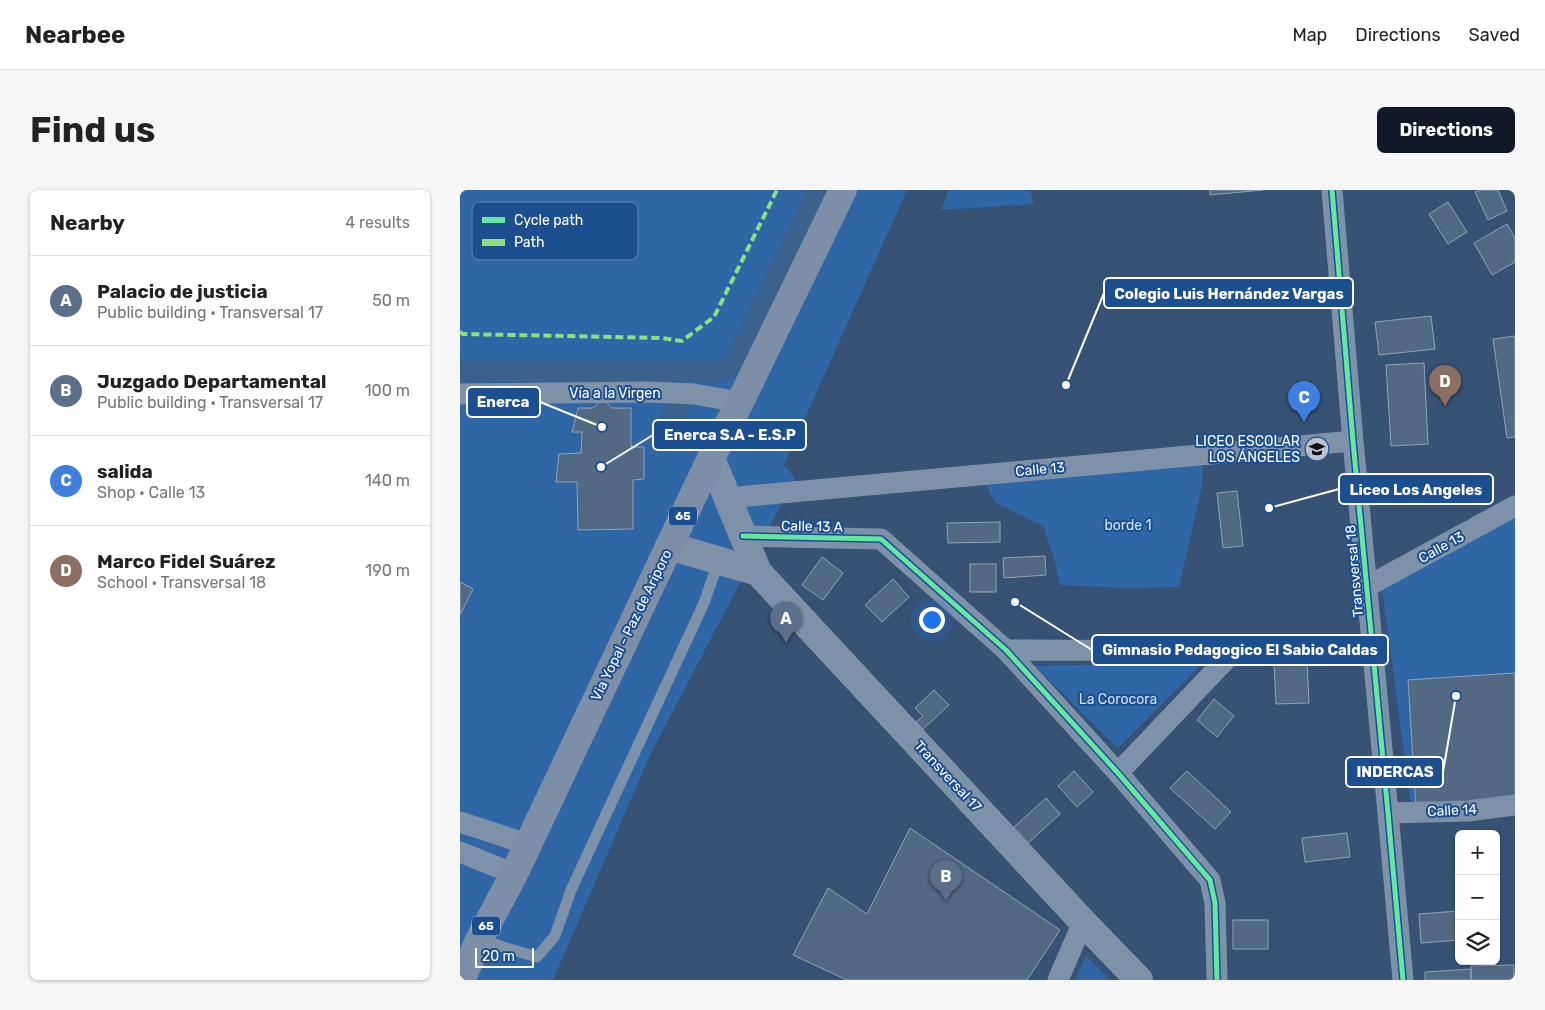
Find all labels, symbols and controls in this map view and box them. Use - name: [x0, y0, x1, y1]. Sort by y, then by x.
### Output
- text: Nearbee: [25, 21, 125, 49]
- text: Map: [1292, 24, 1327, 46]
- text: Directions: [1355, 24, 1441, 46]
- text: Saved: [1469, 24, 1520, 46]
- button: Directions: [1377, 107, 1515, 153]
- text: Find us: [30, 109, 155, 151]
- legend: [472, 202, 638, 260]
- text: Nearby: [50, 210, 125, 235]
- text: Cycle path: [514, 212, 583, 229]
- text: 4 results: [345, 213, 410, 232]
- text: Path: [514, 234, 545, 251]
- callout: Colegio Luis Hernández Vargas: [1104, 278, 1353, 308]
- text: Palacio de justicia: [97, 280, 268, 303]
- text: Colegio Luis Hernández Vargas: [1114, 285, 1344, 303]
- text: A: [60, 291, 72, 310]
- text: 50 m: [372, 291, 410, 310]
- text: Public building · Transversal 17: [97, 303, 323, 322]
- pin: D: [1429, 365, 1461, 406]
- text: Juzgado Departamental: [97, 370, 326, 393]
- text: B: [60, 381, 72, 400]
- text: 100 m: [365, 381, 410, 400]
- pin: C: [1288, 381, 1320, 422]
- street label: Vía a la Virgen: [569, 385, 661, 402]
- callout: Enerca: [467, 387, 540, 417]
- text: Public building · Transversal 17: [97, 393, 323, 412]
- text: Enerca: [477, 393, 529, 411]
- callout: Enerca S.A - E.S.P: [653, 420, 806, 450]
- text: Enerca S.A - E.S.P: [664, 426, 796, 444]
- place label: LICEO ESCOLAR LOS ÁNGELES: [1195, 433, 1300, 466]
- school or university icon: LICEO ESCOLAR LOS ÁNGELES: [1304, 436, 1330, 462]
- street label: Calle 13: [1015, 459, 1065, 480]
- text: salida: [97, 460, 153, 483]
- text: C: [60, 471, 72, 490]
- text: 140 m: [365, 471, 410, 490]
- callout: Liceo Los Angeles: [1339, 474, 1493, 504]
- text: Liceo Los Angeles: [1350, 481, 1482, 499]
- text: Shop · Calle 13: [97, 483, 205, 502]
- road number: 65: [669, 506, 697, 526]
- street label: Calle 13 A: [781, 517, 844, 536]
- park label: borde 1: [1104, 517, 1152, 534]
- street label: Transversal 18: [1342, 524, 1367, 618]
- street label: Calle 13: [1415, 528, 1467, 567]
- street label: Via Yopal - Paz de Ariporo: [587, 547, 676, 704]
- text: Marco Fidel Suárez: [97, 550, 276, 573]
- text: D: [60, 561, 72, 580]
- text: 190 m: [365, 561, 410, 580]
- text: School · Transversal 18: [97, 573, 266, 592]
- pin: A: [770, 602, 802, 643]
- your location: [919, 607, 945, 633]
- callout: Gimnasio Pedagogico El Sabio Caldas: [1092, 635, 1388, 665]
- text: Gimnasio Pedagogico El Sabio Caldas: [1102, 641, 1378, 659]
- park label: La Corocora: [1079, 691, 1157, 708]
- street label: Transversal 17: [910, 737, 985, 815]
- callout: INDERCAS: [1346, 757, 1443, 787]
- text: INDERCAS: [1356, 763, 1434, 781]
- street label: Calle 14: [1427, 801, 1478, 820]
- map controls: [1455, 830, 1500, 965]
- button: +: [1455, 830, 1500, 875]
- pin: B: [930, 860, 962, 901]
- button: −: [1455, 875, 1500, 920]
- road number: 65: [472, 916, 500, 936]
- button: layers: [1455, 920, 1500, 965]
- scale bar: [475, 945, 534, 968]
- text: 20 m: [482, 948, 515, 965]

